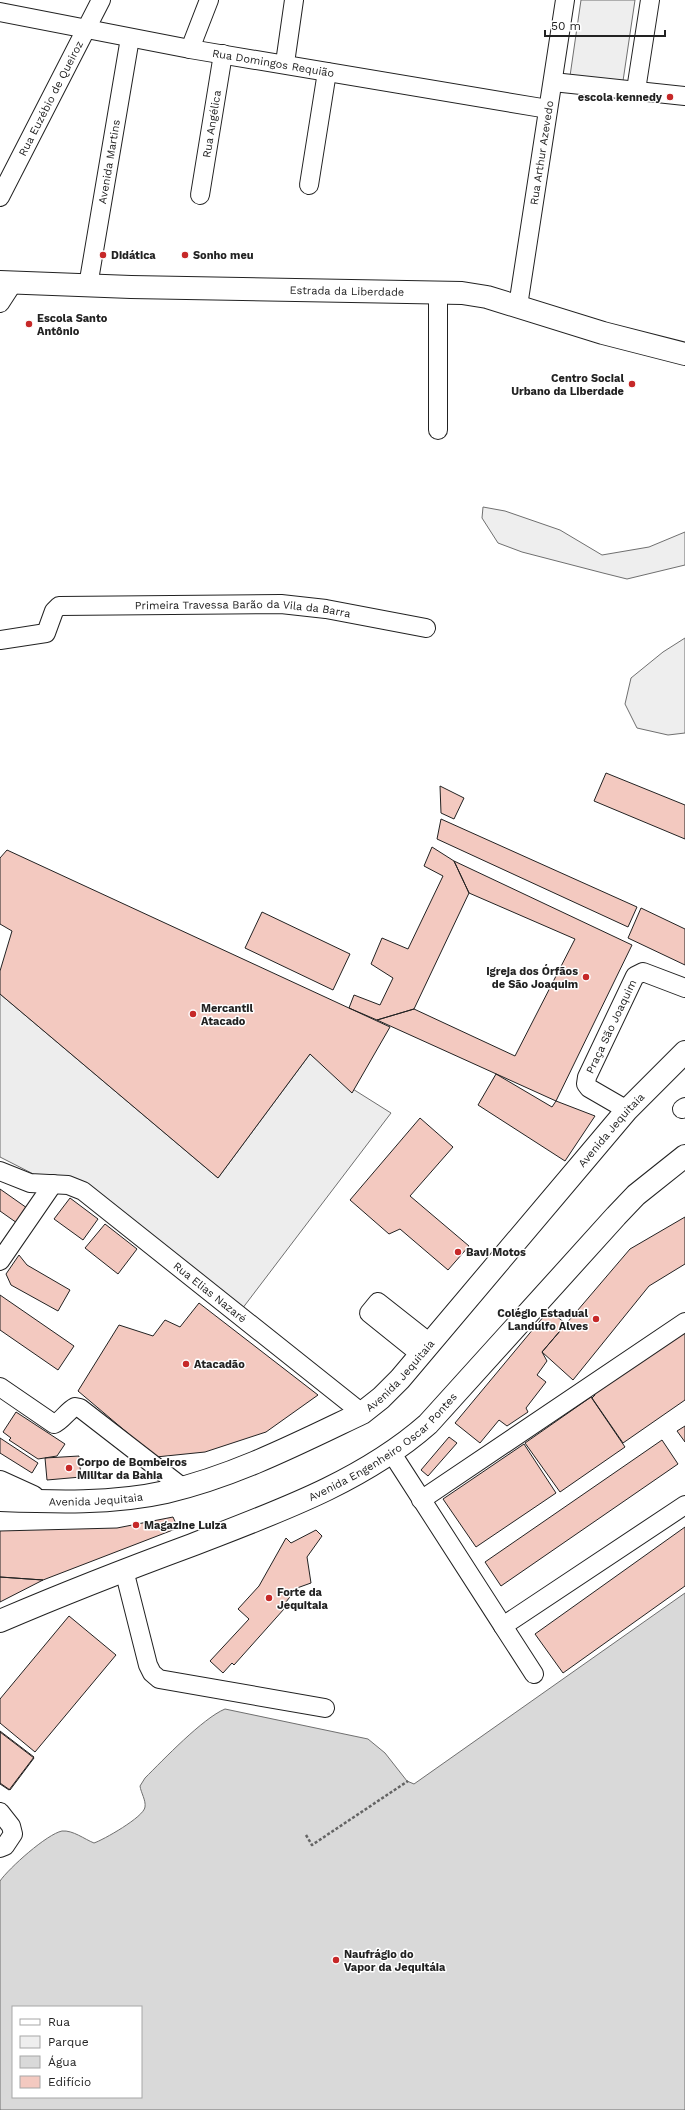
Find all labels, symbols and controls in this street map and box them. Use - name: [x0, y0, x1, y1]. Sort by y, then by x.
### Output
- scale bar: [545, 12, 665, 38]
- text: 50 m: [551, 19, 581, 33]
- street label: Rua Euzébio de Queiroz: [16, 38, 86, 158]
- street label: Rua Domingos Requião: [211, 46, 335, 80]
- street label: Rua Angélica: [200, 89, 224, 159]
- place label: escola kennedy: [578, 91, 663, 104]
- marker: escola kennedy: [665, 92, 675, 102]
- street label: Rua Arthur Azevedo: [527, 100, 556, 206]
- street label: Avenida Martins: [96, 118, 123, 205]
- place label: Didática: [111, 249, 156, 262]
- place label: Sonho meu: [193, 249, 254, 262]
- marker: Didática: [98, 250, 108, 260]
- marker: Sonho meu: [180, 250, 190, 260]
- street label: Estrada da Liberdade: [289, 283, 404, 298]
- place label: Escola Santo Antônio: [37, 312, 108, 338]
- marker: Escola Santo Antônio: [24, 319, 34, 329]
- place label: Centro Social Urbano da Liberdade: [511, 372, 624, 398]
- marker: Centro Social Urbano da Liberdade: [627, 379, 637, 389]
- street label: Primeira Travessa Barão da Vila da Barra: [135, 597, 352, 620]
- place label: Igreja dos Órfãos de São Joaquim: [486, 964, 578, 991]
- marker: Igreja dos Órfãos de São Joaquim: [581, 972, 591, 982]
- street label: Praça São Joaquim: [583, 977, 639, 1076]
- place label: Mercantil Atacado: [201, 1002, 253, 1028]
- marker: Mercantil Atacado: [188, 1009, 198, 1019]
- street label: Avenida Jequitaia: [575, 1090, 647, 1170]
- place label: Bavi Motos: [466, 1246, 526, 1259]
- marker: Bavi Motos: [453, 1247, 463, 1257]
- street label: Rua Elias Nazaré: [171, 1259, 249, 1325]
- place label: Colégio Estadual Landulfo Alves: [497, 1307, 588, 1333]
- marker: Colégio Estadual Landulfo Alves: [591, 1314, 601, 1324]
- street label: Avenida Jequitaia: [363, 1337, 437, 1414]
- place label: Atacadão: [194, 1358, 245, 1371]
- marker: Atacadão: [181, 1359, 191, 1369]
- street label: Avenida Engenheiro Oscar Pontes: [306, 1390, 460, 1504]
- place label: Corpo de Bombeiros Militar da Bahia: [77, 1456, 187, 1482]
- marker: Corpo de Bombeiros Militar da Bahia: [64, 1463, 74, 1473]
- street label: Avenida Jequitaia: [49, 1490, 144, 1508]
- place label: Magazine Luiza: [144, 1519, 227, 1532]
- marker: Magazine Luiza: [131, 1520, 141, 1530]
- place label: Forte da Jequitaia: [277, 1586, 329, 1612]
- marker: Forte da Jequitaia: [264, 1593, 274, 1603]
- place label: Naufrágio do Vapor da Jequitáia: [344, 1948, 446, 1974]
- marker: Naufrágio do Vapor da Jequitáia: [331, 1955, 341, 1965]
- legend: [12, 2006, 142, 2098]
- text: Rua: [48, 2015, 70, 2029]
- text: Parque: [48, 2035, 89, 2049]
- text: Água: [48, 2055, 77, 2069]
- text: Edifício: [48, 2075, 91, 2089]

